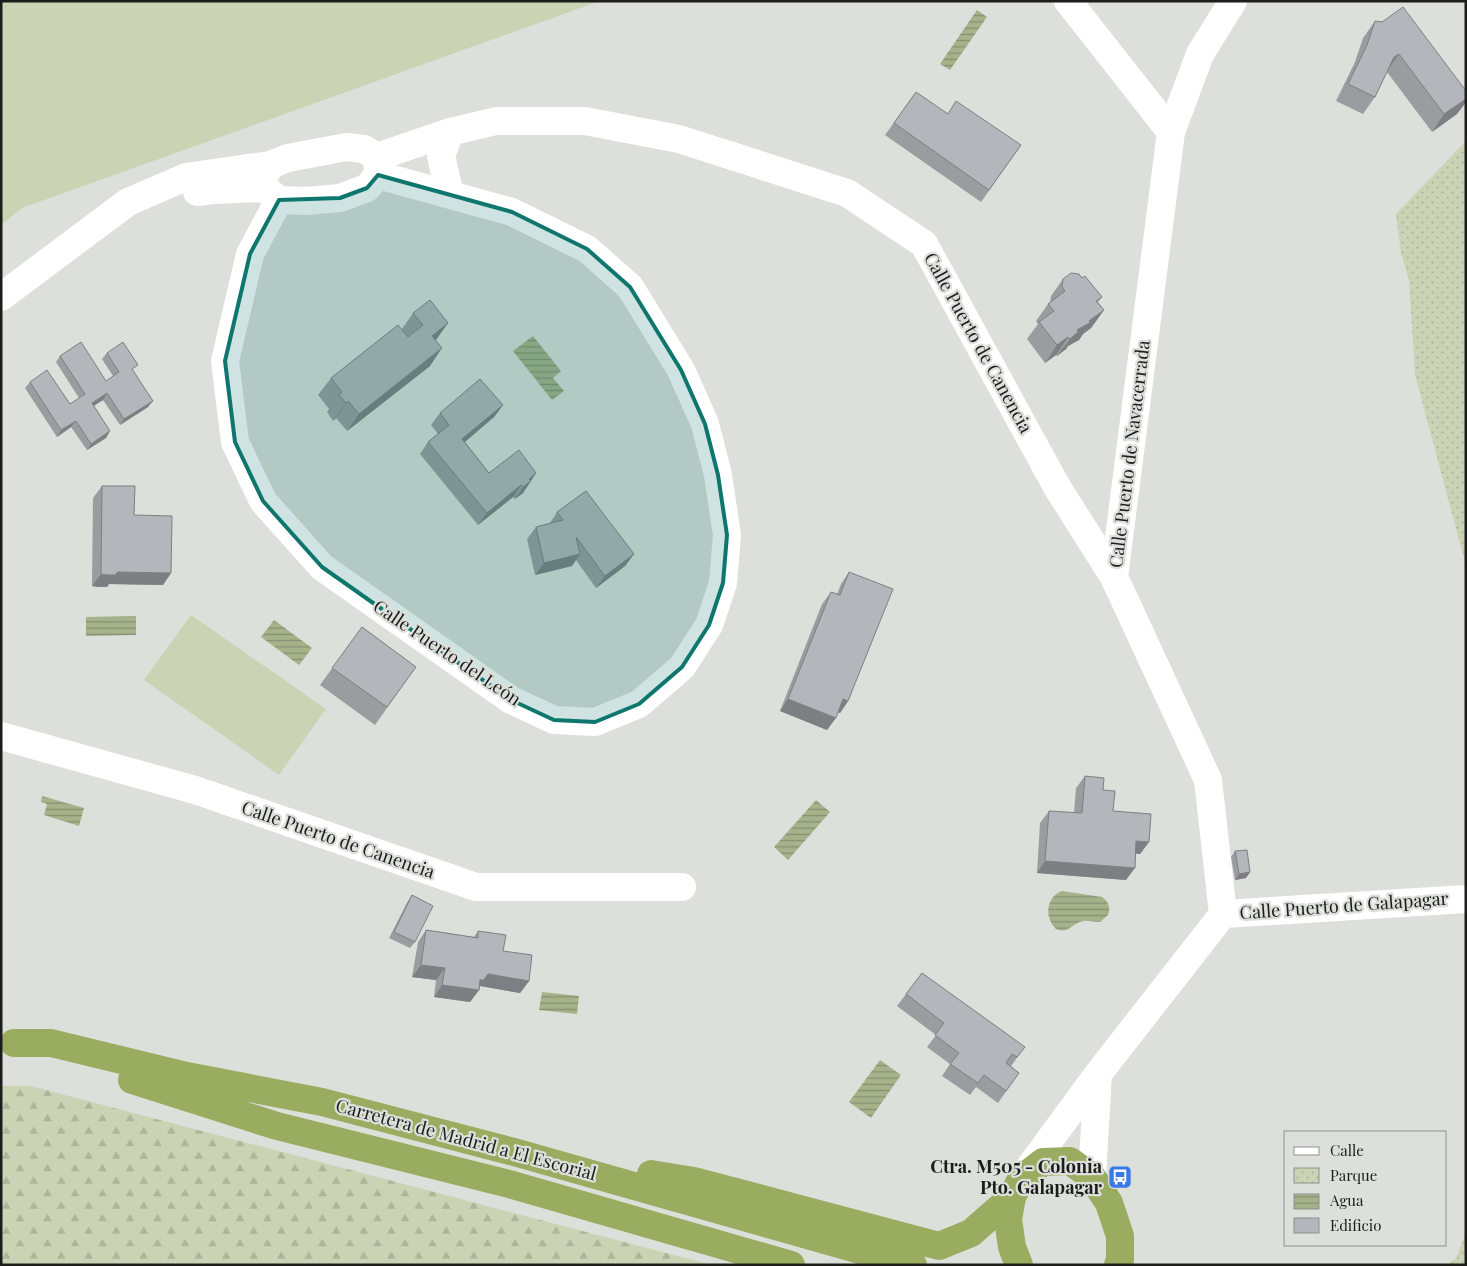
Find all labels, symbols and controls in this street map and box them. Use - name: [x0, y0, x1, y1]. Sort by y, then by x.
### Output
- street label: Calle Puerto de Canencia: [919, 248, 1039, 437]
- street label: Calle Puerto de Navacerrada: [1103, 339, 1155, 569]
- street label: Calle Puerto del León: [369, 594, 526, 711]
- street label: Calle Puerto de Canencia: [239, 795, 438, 883]
- street label: Calle Puerto de Galapagar: [1239, 886, 1449, 924]
- street label: Carretera de Madrid a El Escorial: [333, 1093, 599, 1185]
- legend: [1284, 1131, 1447, 1246]
- text: Calle: [1330, 1140, 1364, 1160]
- place label: Ctra. M505 - Colonia Pto. Galapagar: [930, 1154, 1103, 1199]
- bus stop icon: Ctra. M505 - Colonia Pto. Galapagar: [1107, 1164, 1133, 1190]
- text: Parque: [1330, 1165, 1377, 1185]
- text: Agua: [1329, 1190, 1364, 1210]
- text: Edificio: [1330, 1215, 1381, 1235]

